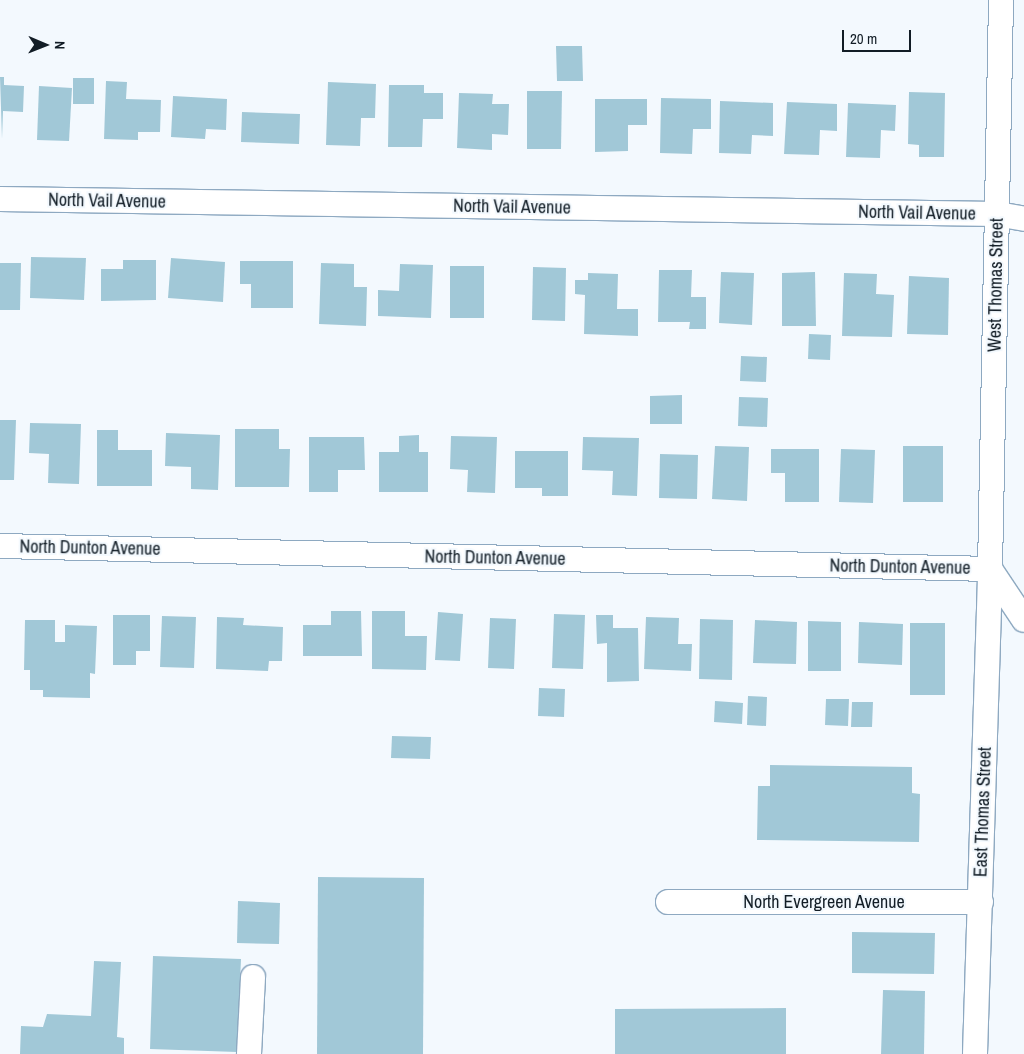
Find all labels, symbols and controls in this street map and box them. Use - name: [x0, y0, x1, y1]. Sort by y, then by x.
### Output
- north arrow: [20, 20, 70, 70]
- scale bar: [844, 20, 913, 52]
- text: 20 m: [850, 28, 877, 49]
- text: N: [51, 41, 69, 50]
- street label: North Vail Avenue: [48, 189, 166, 213]
- street label: North Vail Avenue: [453, 195, 571, 219]
- street label: North Vail Avenue: [858, 201, 976, 225]
- street label: West Thomas Street: [984, 218, 1008, 352]
- street label: North Dunton Avenue: [19, 536, 161, 560]
- street label: North Dunton Avenue: [424, 546, 566, 570]
- street label: North Dunton Avenue: [829, 555, 971, 579]
- street label: East Thomas Street: [970, 746, 996, 878]
- street label: North Evergreen Avenue: [743, 891, 905, 913]

